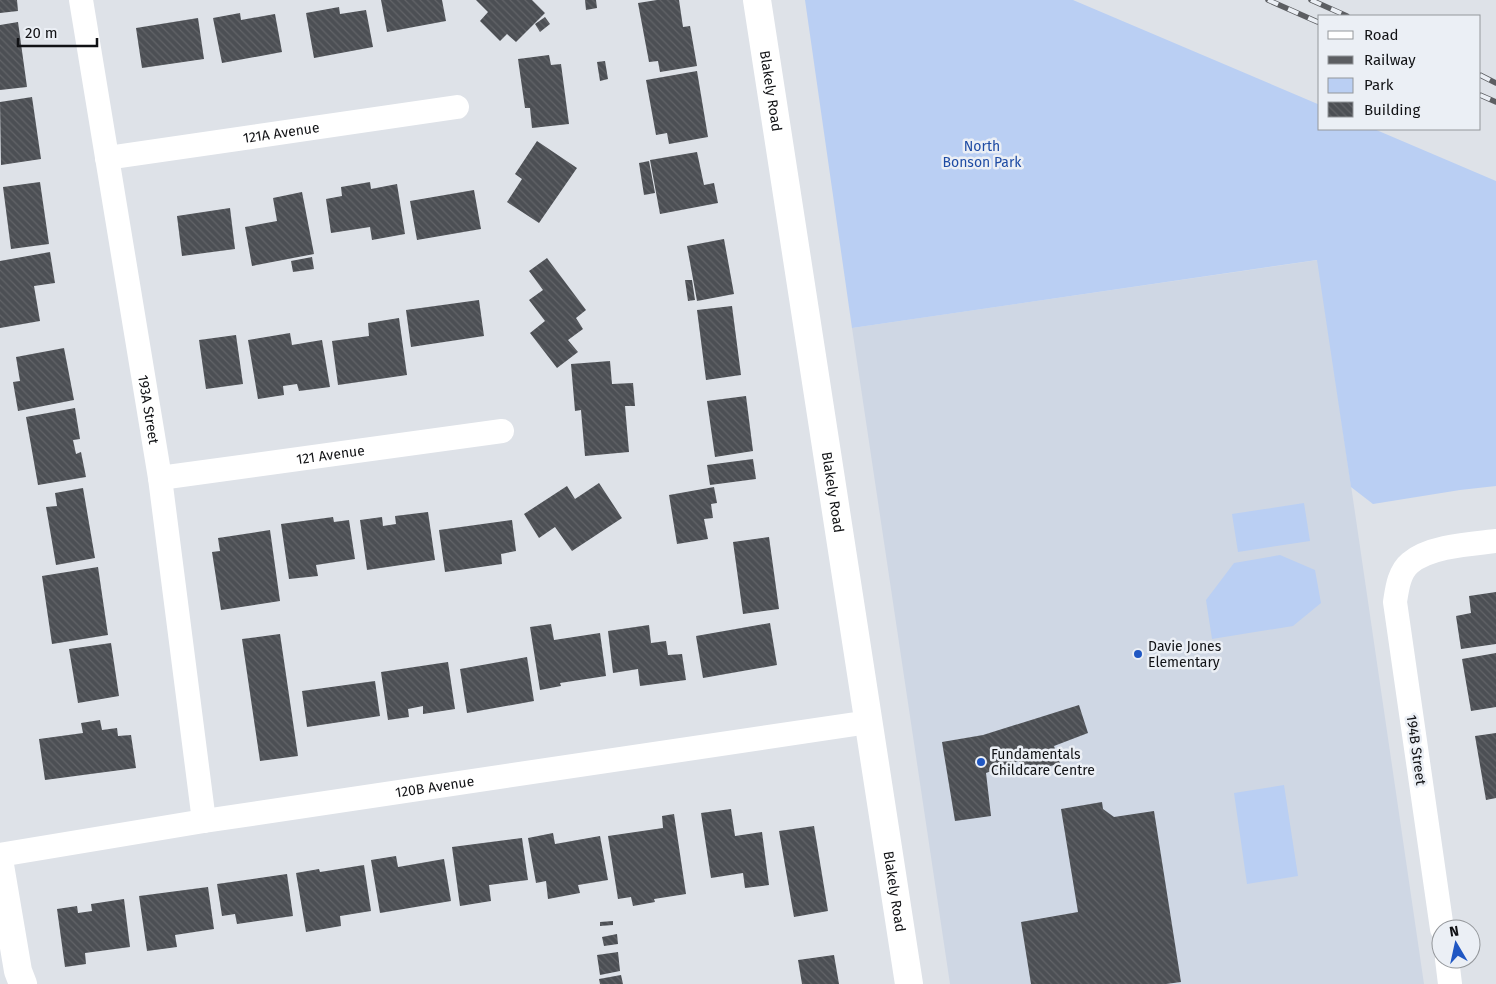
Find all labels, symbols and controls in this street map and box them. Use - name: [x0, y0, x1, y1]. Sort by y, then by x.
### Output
- scale bar: [18, 15, 96, 47]
- legend: [1318, 15, 1481, 130]
- text: 20 m: [25, 24, 58, 42]
- text: Road: [1364, 26, 1399, 44]
- street label: Blakely Road: [756, 49, 786, 133]
- text: Railway: [1364, 51, 1416, 69]
- text: Park: [1364, 76, 1394, 94]
- text: Building: [1364, 101, 1420, 119]
- street label: 121A Avenue: [242, 119, 320, 147]
- park label: North Bonson Park: [942, 138, 1022, 171]
- street label: 193A Street: [135, 374, 163, 446]
- street label: 121 Avenue: [295, 441, 366, 468]
- street label: Blakely Road: [818, 450, 848, 534]
- place label: Davie Jones Elementary: [1148, 638, 1222, 671]
- marker: Davie Jones Elementary: [1132, 648, 1144, 660]
- street label: 194B Street: [1403, 714, 1429, 787]
- place label: Fundamentals Childcare Centre: [991, 746, 1095, 779]
- marker: Fundamentals Childcare Centre: [975, 756, 987, 768]
- street label: 120B Avenue: [394, 772, 475, 801]
- street label: Blakely Road: [880, 850, 909, 933]
- north arrow: [1431, 919, 1481, 969]
- text: N: [1448, 923, 1460, 941]

